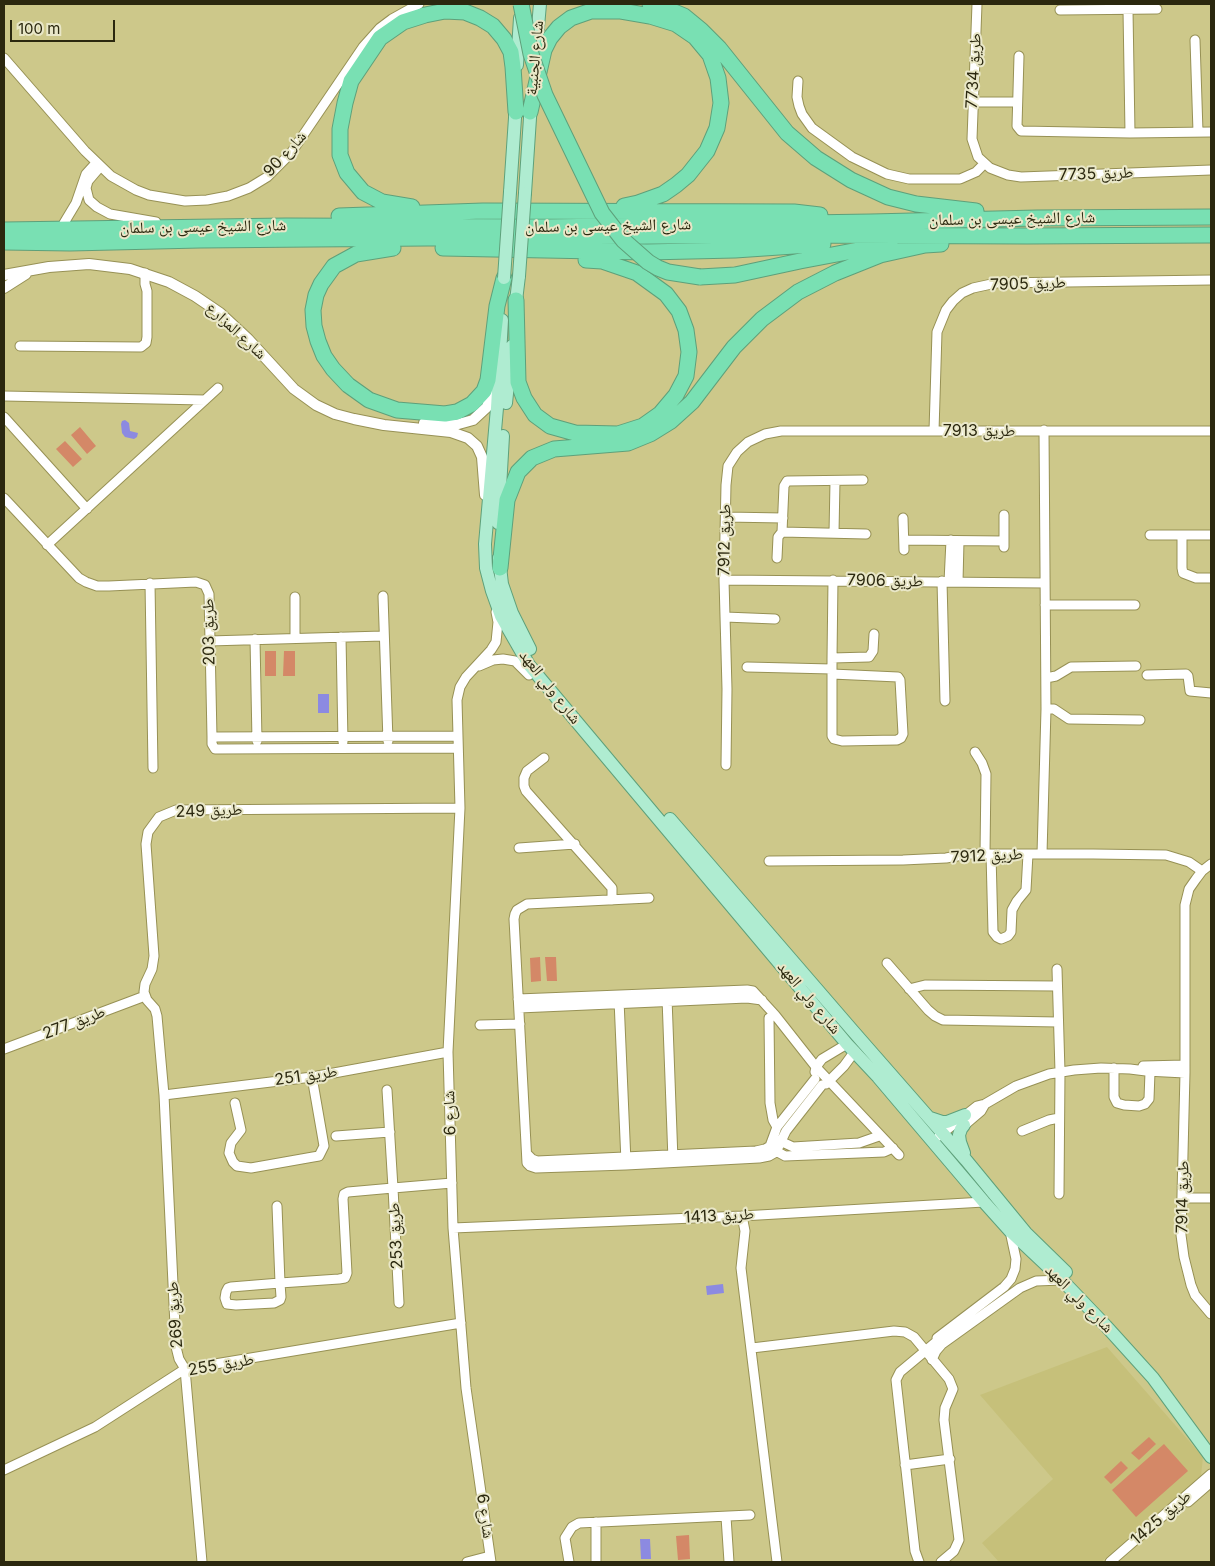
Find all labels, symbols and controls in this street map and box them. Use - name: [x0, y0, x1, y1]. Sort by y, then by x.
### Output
- scale bar: [12, 10, 118, 42]
- text: 100 m: [18, 19, 60, 38]
- street label: شارع الجنبية: [522, 20, 548, 96]
- street label: طريق 7734: [962, 33, 986, 109]
- street label: شارع 90: [259, 127, 311, 181]
- street label: طريق 7735: [1058, 163, 1134, 185]
- street label: شارع الشيخ عيسى بن سلمان: [929, 208, 1095, 230]
- street label: شارع الشيخ عيسى بن سلمان: [525, 215, 691, 237]
- street label: شارع الشيخ عيسى بن سلمان: [120, 216, 286, 238]
- street label: طريق 7905: [990, 273, 1066, 295]
- street label: شارع المزارع: [202, 298, 270, 364]
- street label: طريق 7913: [943, 421, 1015, 441]
- street label: طريق 7912: [715, 504, 735, 576]
- street label: طريق 7906: [847, 571, 923, 591]
- street label: طريق 203: [199, 598, 219, 666]
- street label: شارع ولي العهد: [515, 646, 585, 728]
- street label: طريق 249: [175, 800, 243, 822]
- street label: طريق 7912: [950, 845, 1024, 867]
- street label: شارع ولي العهد: [773, 958, 845, 1038]
- street label: طريق 277: [40, 1002, 108, 1044]
- street label: طريق 251: [273, 1062, 339, 1090]
- street label: شارع 6: [440, 1090, 460, 1136]
- street label: طريق 7914: [1173, 1160, 1193, 1234]
- street label: طريق 253: [385, 1202, 407, 1270]
- street label: طريق 1413: [683, 1205, 755, 1227]
- street label: شارع ولي العهد: [1041, 1261, 1117, 1337]
- street label: طريق 269: [163, 1281, 187, 1349]
- street label: طريق 255: [187, 1350, 255, 1380]
- street label: طريق 1425: [1127, 1487, 1195, 1549]
- street label: شارع 6: [472, 1492, 498, 1540]

